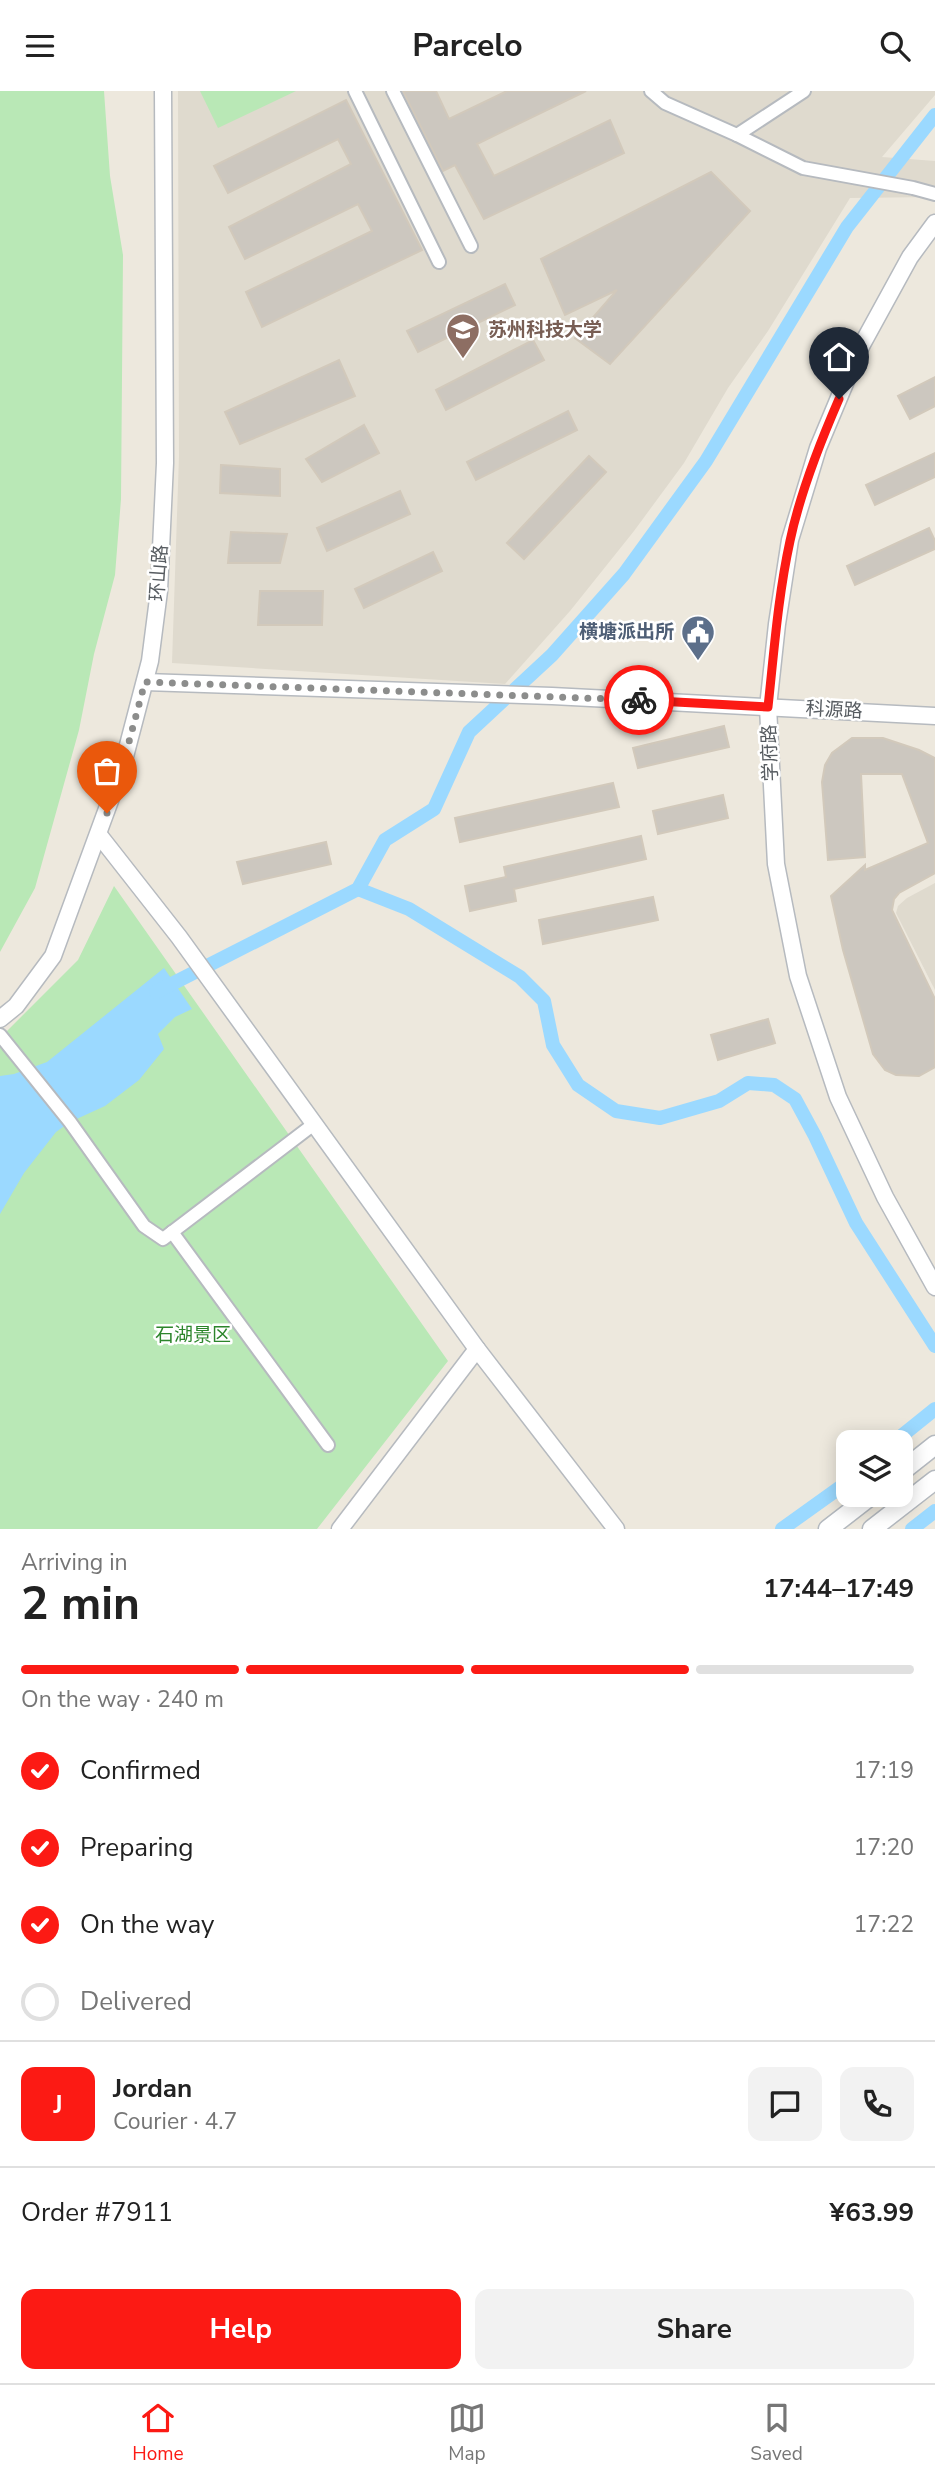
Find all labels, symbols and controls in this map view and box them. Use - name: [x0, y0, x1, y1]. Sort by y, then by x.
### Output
- text: Parcelo: [412, 24, 523, 67]
- icon: menu: [21, 27, 59, 65]
- icon: search: [876, 27, 914, 65]
- school or university icon: 苏州科技大学: [444, 311, 482, 360]
- place label: 苏州科技大学: [488, 317, 602, 343]
- pin: [809, 327, 869, 399]
- icon: home: [820, 338, 858, 376]
- street label: 环山路: [144, 544, 174, 602]
- public building icon: 横塘派出所: [679, 613, 717, 662]
- place label: 横塘派出所: [579, 619, 674, 645]
- courier: [604, 665, 674, 735]
- icon: bike: [620, 681, 658, 719]
- street label: 科源路: [805, 696, 863, 724]
- street label: 学府路: [756, 724, 784, 782]
- pin: [77, 741, 137, 813]
- icon: bag: [88, 752, 126, 790]
- park label: 石湖景区: [155, 1322, 231, 1348]
- map controls: [836, 1430, 913, 1507]
- button: layers: [836, 1430, 913, 1507]
- text: Arriving in: [21, 1547, 128, 1578]
- text: 17:44–17:49: [763, 1571, 914, 1606]
- text: 2 min: [21, 1572, 140, 1635]
- text: On the way · 240 m: [21, 1684, 224, 1715]
- icon: check: [21, 1752, 59, 1790]
- text: Confirmed: [80, 1753, 201, 1788]
- text: 17:19: [854, 1755, 914, 1786]
- icon: check: [21, 1829, 59, 1867]
- text: Preparing: [80, 1830, 193, 1865]
- text: 17:20: [854, 1832, 914, 1863]
- icon: check: [21, 1906, 59, 1944]
- text: On the way: [80, 1907, 214, 1942]
- text: 17:22: [854, 1909, 914, 1940]
- text: Delivered: [80, 1984, 192, 2019]
- button: chat: [748, 2067, 822, 2141]
- button: phone: [840, 2067, 914, 2141]
- text: Jordan: [113, 2071, 192, 2106]
- text: J: [53, 2087, 63, 2122]
- text: Courier · 4.7: [113, 2106, 237, 2137]
- text: Order #7911: [21, 2195, 173, 2230]
- text: ¥63.99: [830, 2195, 914, 2230]
- button: Help: [21, 2289, 461, 2369]
- button: Share: [475, 2289, 914, 2369]
- tab: Home: [132, 2399, 184, 2467]
- tab: Map: [448, 2399, 486, 2467]
- tab: Saved: [750, 2399, 803, 2467]

